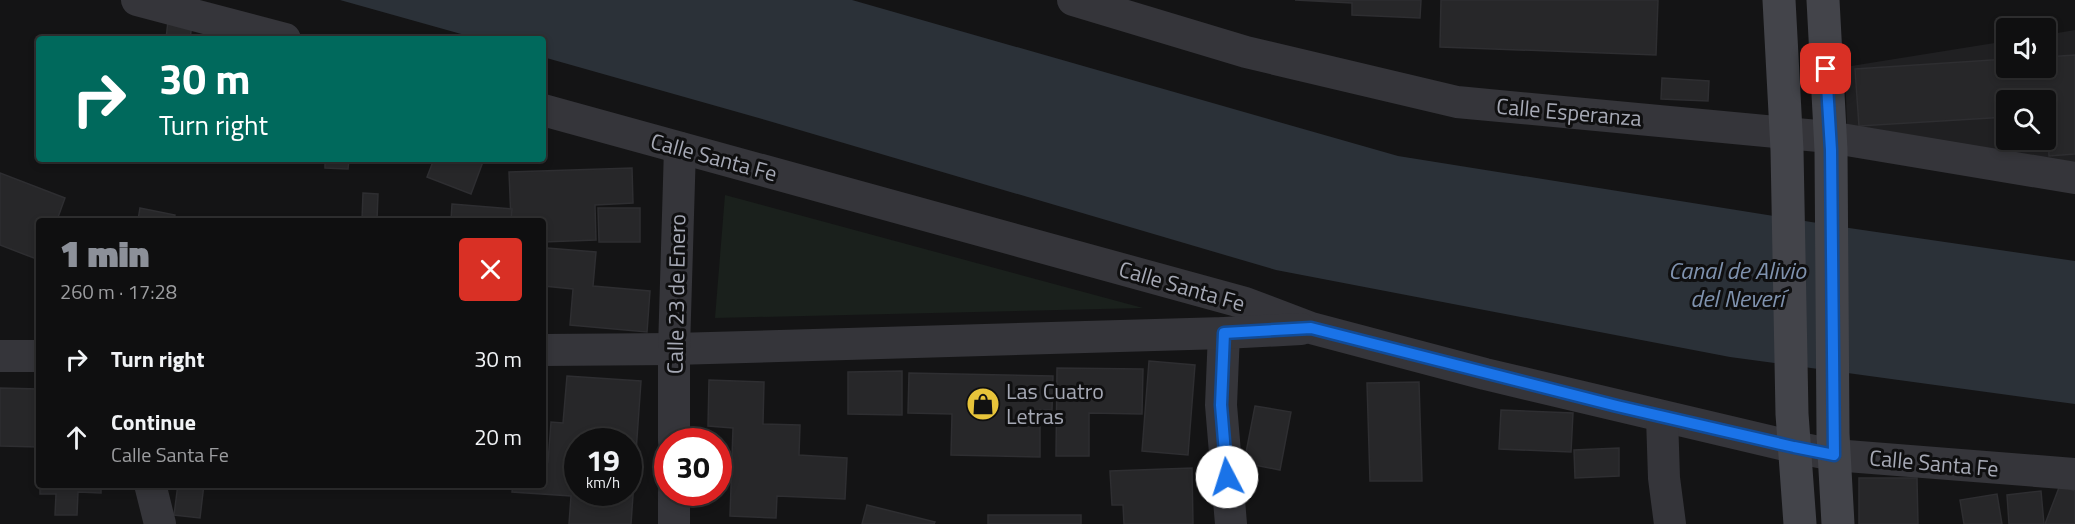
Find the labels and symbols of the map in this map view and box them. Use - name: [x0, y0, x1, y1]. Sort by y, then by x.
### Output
- pin: [1800, 43, 1851, 94]
- street label: Calle Esperanza: [1495, 89, 1643, 135]
- street label: Calle Santa Fe: [647, 124, 781, 190]
- street label: Calle 23 de Enero: [658, 214, 694, 374]
- street label: Calle Santa Fe: [1115, 252, 1249, 320]
- water label: Canal de Alivio del Neverí: [1668, 252, 1807, 316]
- place label: Las Cuatro Letras: [1006, 374, 1104, 433]
- shop icon: Las Cuatro Letras: [965, 386, 1001, 422]
- speed limit sign: 30: [654, 428, 732, 506]
- street label: Calle Santa Fe: [1868, 440, 2000, 486]
- position arrow: [1195, 445, 1259, 509]

